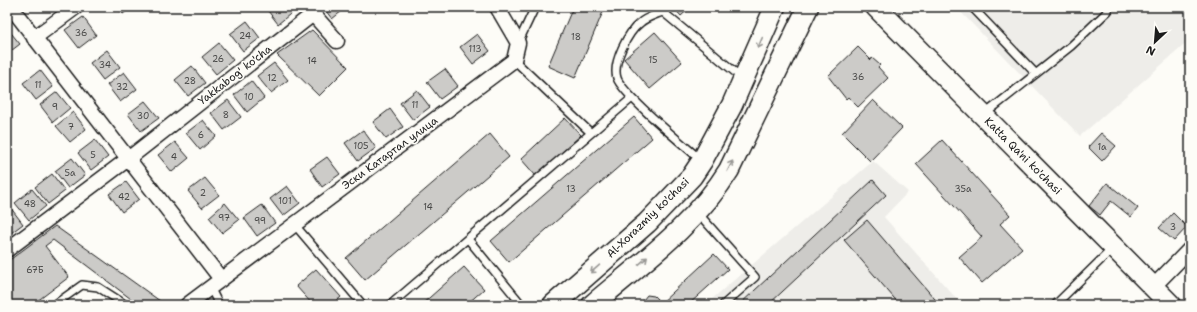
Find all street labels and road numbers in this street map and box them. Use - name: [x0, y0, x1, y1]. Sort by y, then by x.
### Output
- street label: Yakkabog' ko'cha: [195, 41, 275, 109]
- street label: Эски Катартал улица: [339, 113, 441, 193]
- street label: Katta Qa'ni ko'chasi: [981, 114, 1065, 198]
- street label: Al-Xorazmiy ko'chasi: [603, 175, 693, 261]

